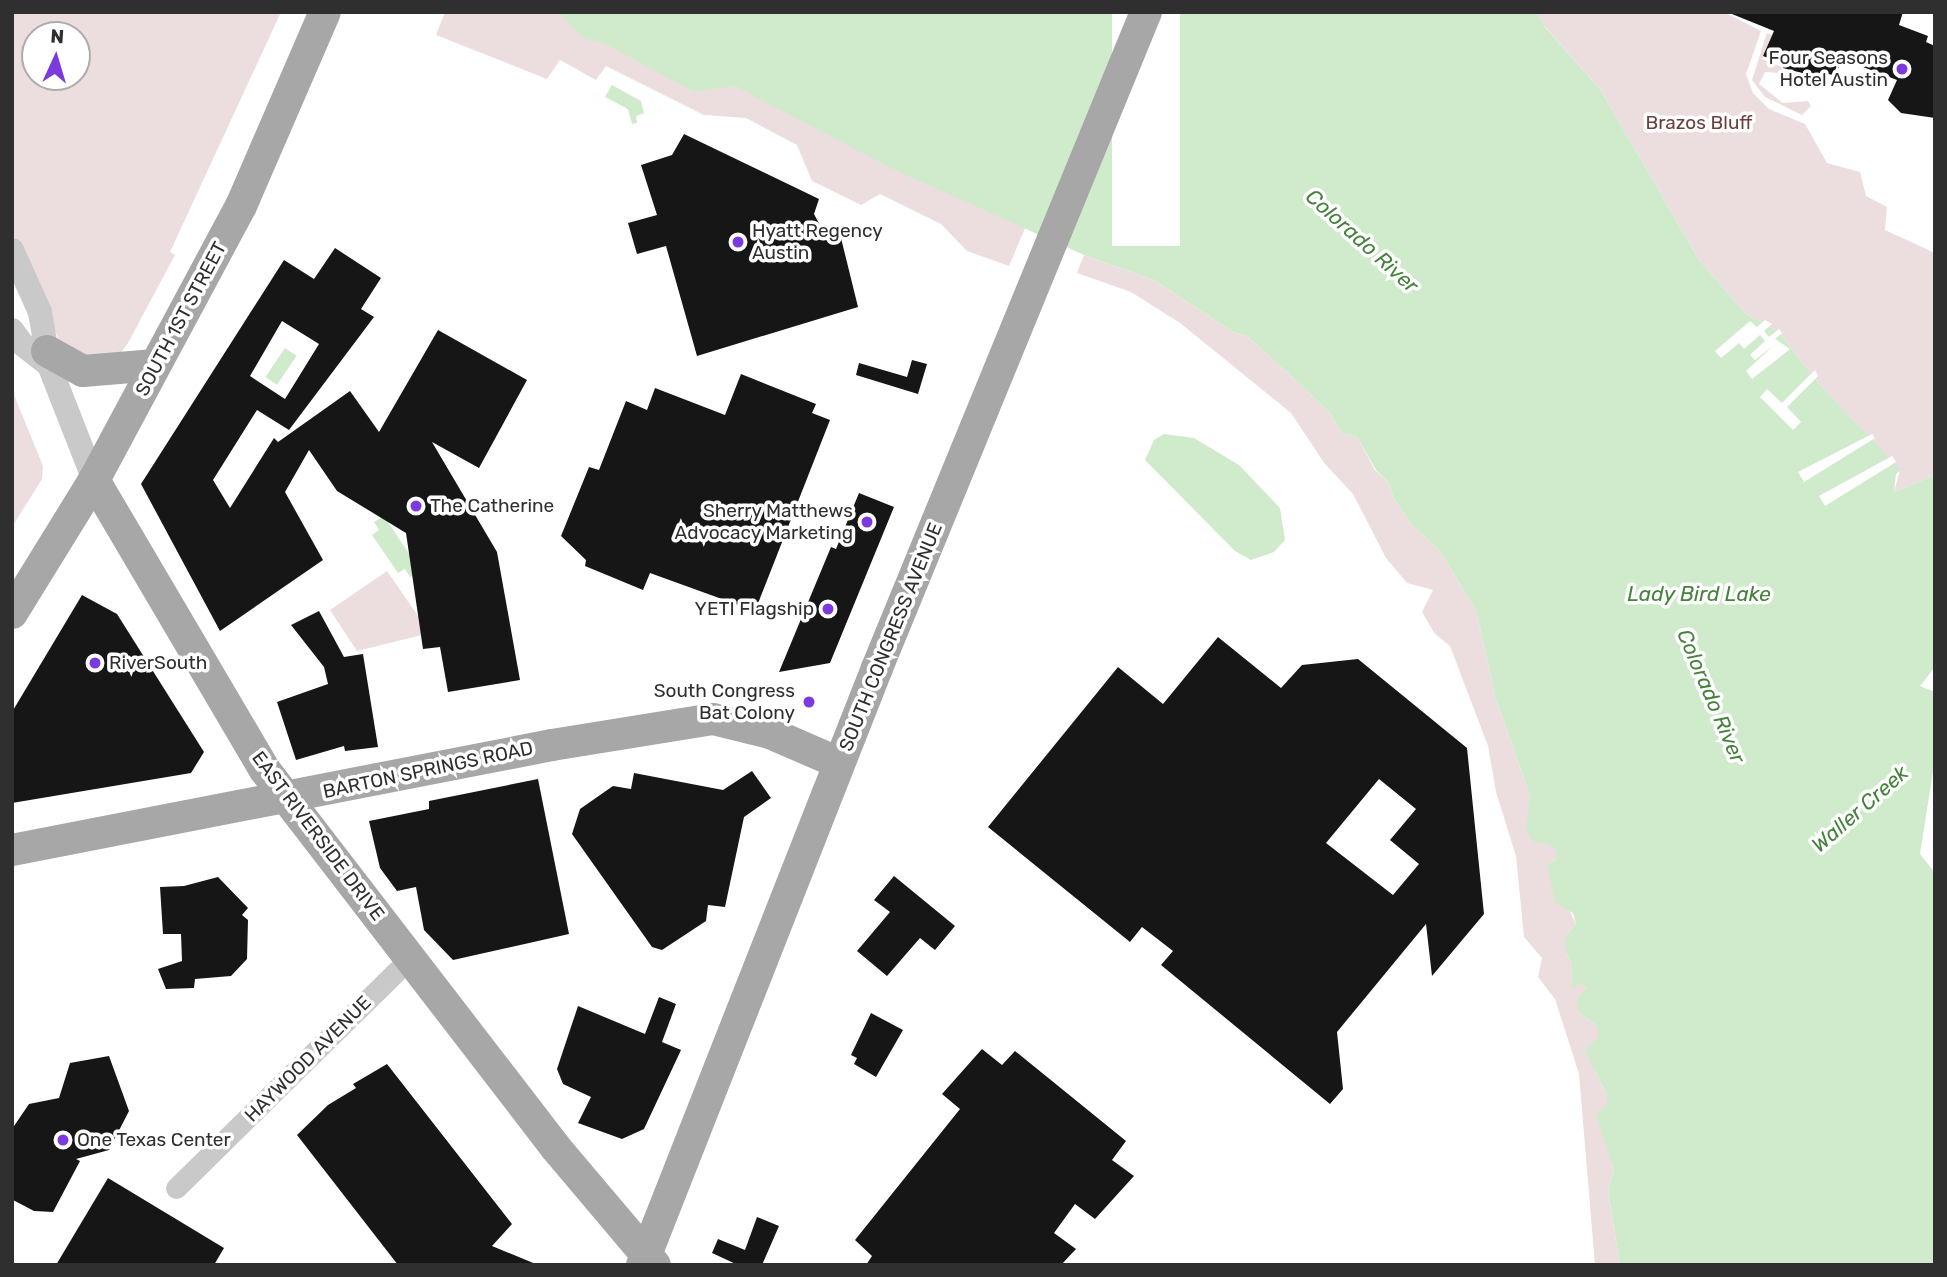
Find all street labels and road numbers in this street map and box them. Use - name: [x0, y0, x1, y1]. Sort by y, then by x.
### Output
- street label: SOUTH 1ST STREET: [131, 238, 231, 400]
- street label: SOUTH CONGRESS AVENUE: [835, 519, 947, 755]
- street label: BARTON SPRINGS ROAD: [321, 737, 535, 803]
- street label: EAST RIVERSIDE DRIVE: [247, 747, 389, 925]
- street label: HAYWOOD AVENUE: [240, 991, 376, 1127]

